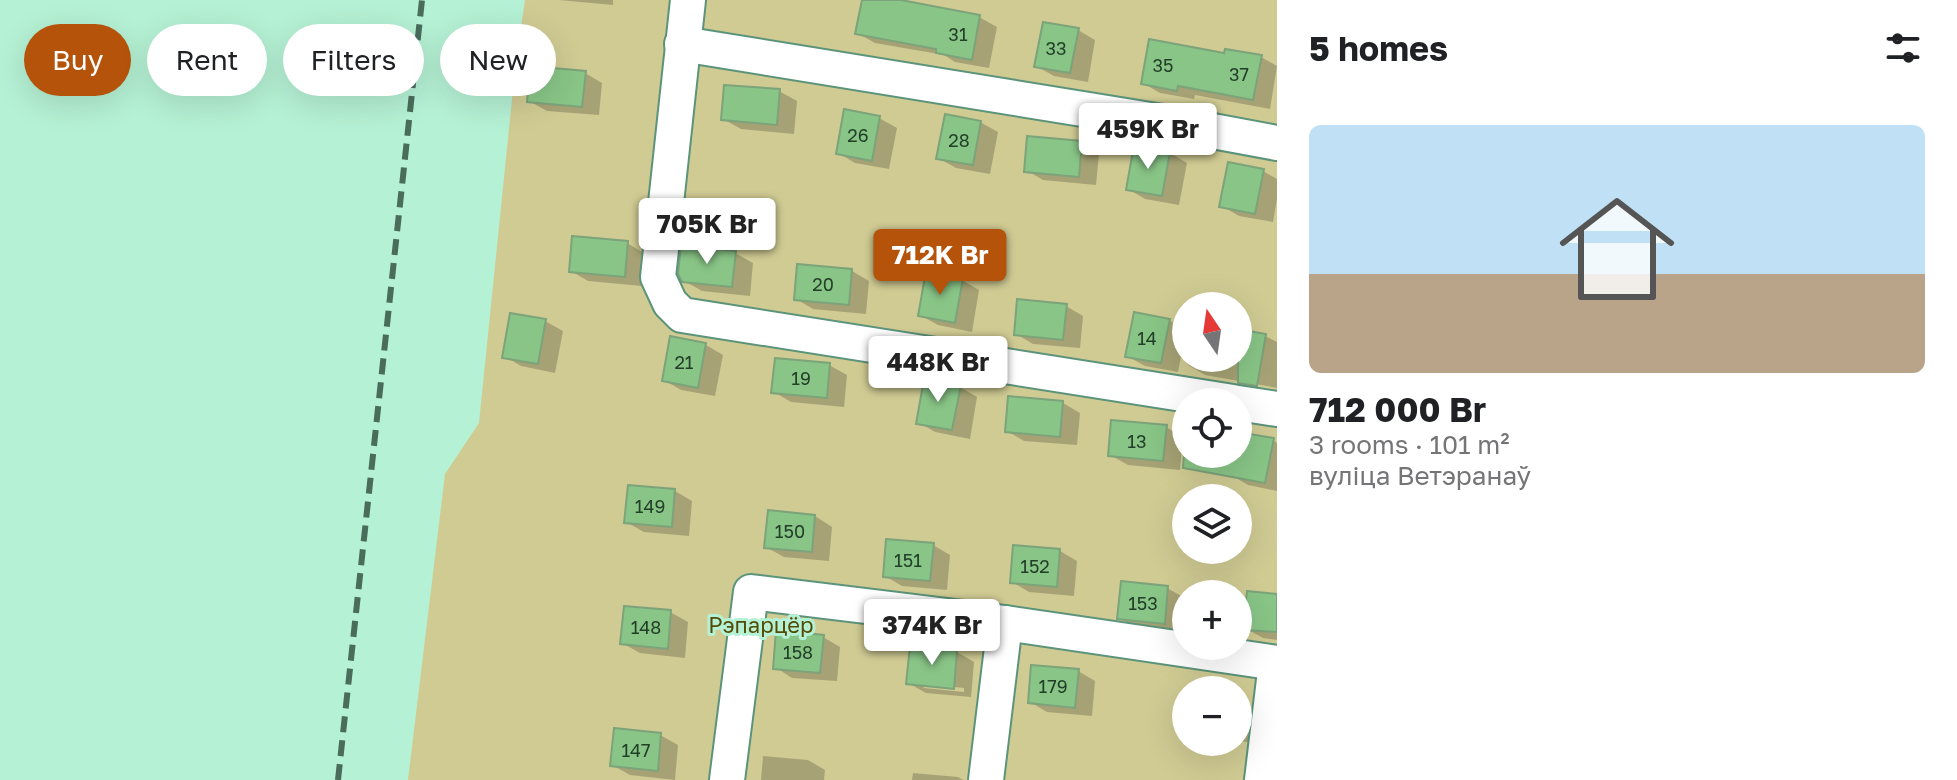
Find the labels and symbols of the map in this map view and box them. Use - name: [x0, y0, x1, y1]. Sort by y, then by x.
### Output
- house number: 31: [948, 23, 968, 45]
- house number: 33: [1045, 37, 1067, 59]
- house number: 35: [1153, 54, 1173, 76]
- house number: 37: [1229, 63, 1249, 85]
- pin: 459K Br: [1074, 103, 1222, 171]
- house number: 26: [847, 124, 869, 146]
- house number: 28: [948, 129, 970, 151]
- pin: 705K Br: [633, 198, 781, 266]
- pin: 712K Br: [866, 229, 1014, 297]
- house number: 20: [812, 273, 834, 295]
- north arrow: [1172, 292, 1252, 372]
- house number: 14: [1137, 327, 1157, 349]
- pin: 448K Br: [864, 336, 1012, 404]
- house number: 21: [674, 351, 694, 373]
- house number: 19: [791, 367, 811, 389]
- house number: 13: [1127, 430, 1147, 452]
- house number: 149: [635, 495, 665, 517]
- house number: 150: [775, 520, 805, 542]
- house number: 151: [894, 549, 922, 571]
- house number: 152: [1020, 555, 1050, 577]
- house number: 153: [1128, 592, 1158, 614]
- pin: 374K Br: [858, 599, 1006, 667]
- park label: Рэпарцёр: [708, 611, 814, 638]
- house number: 148: [631, 616, 661, 638]
- house number: 158: [783, 641, 813, 663]
- house number: 179: [1038, 675, 1068, 697]
- house number: 147: [621, 739, 651, 761]

